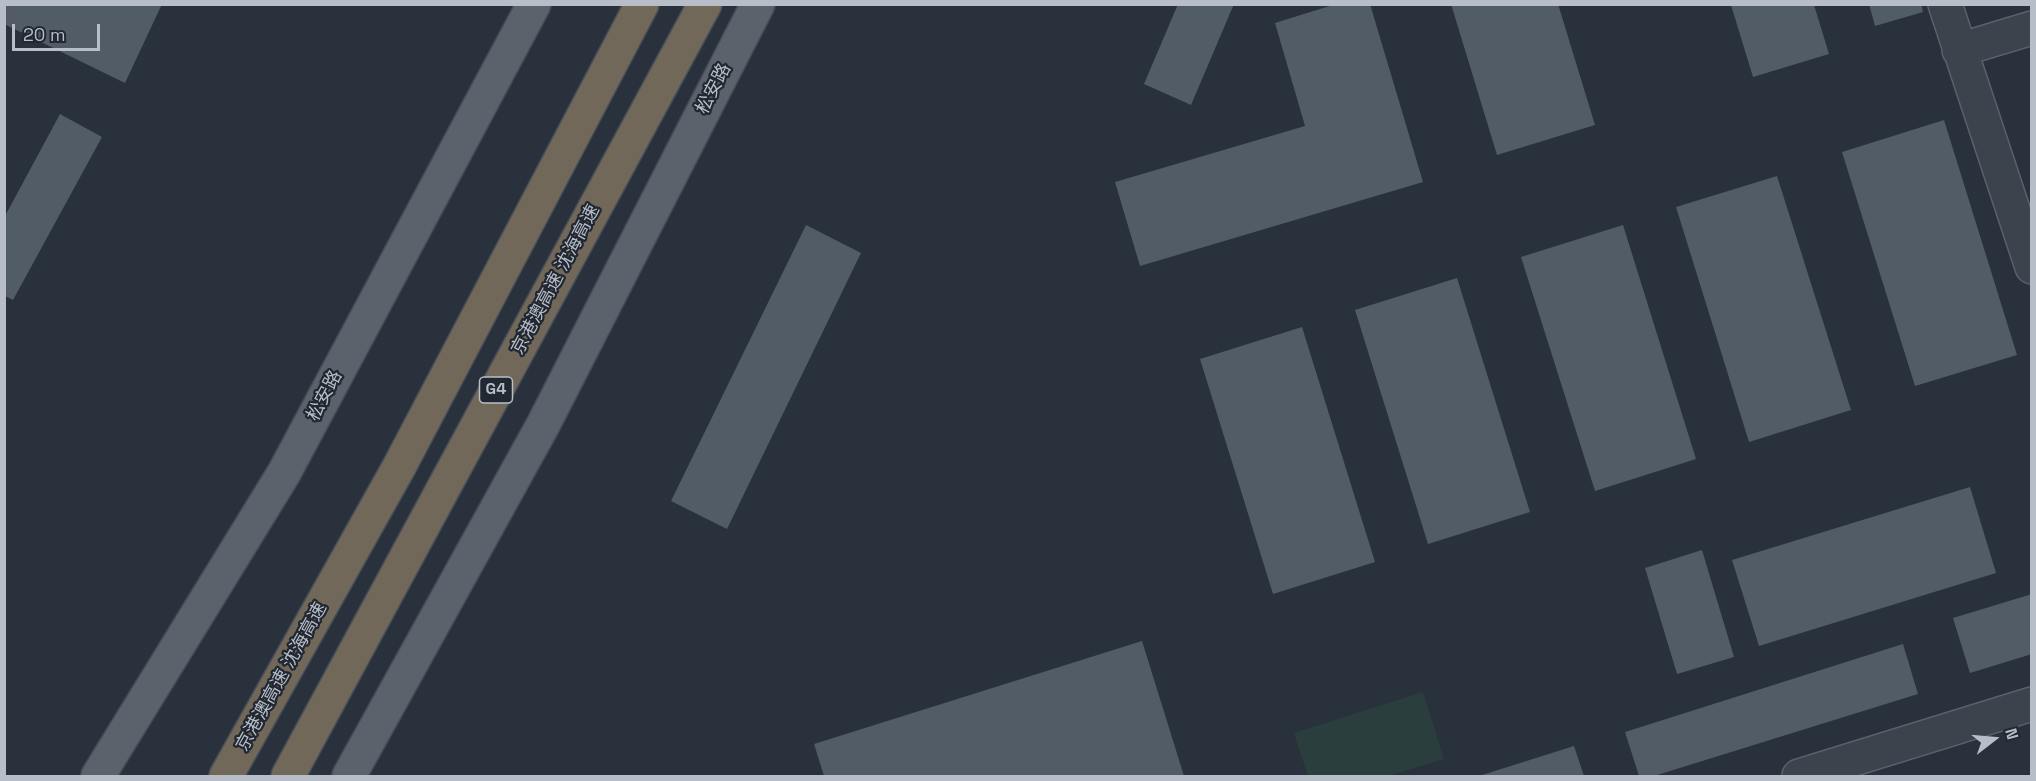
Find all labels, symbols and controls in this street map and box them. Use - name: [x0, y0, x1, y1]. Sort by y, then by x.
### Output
- scale bar: [15, 12, 104, 50]
- text: 20 m: [23, 23, 66, 46]
- street label: 松安路: [692, 60, 736, 118]
- street label: 京港澳高速 沈海高速: [507, 201, 605, 359]
- street label: 松安路: [303, 367, 347, 425]
- road number: G4: [480, 377, 512, 403]
- street label: 京港澳高速 沈海高速: [232, 599, 332, 755]
- north arrow: [1964, 709, 2024, 769]
- text: N: [2000, 726, 2023, 742]

